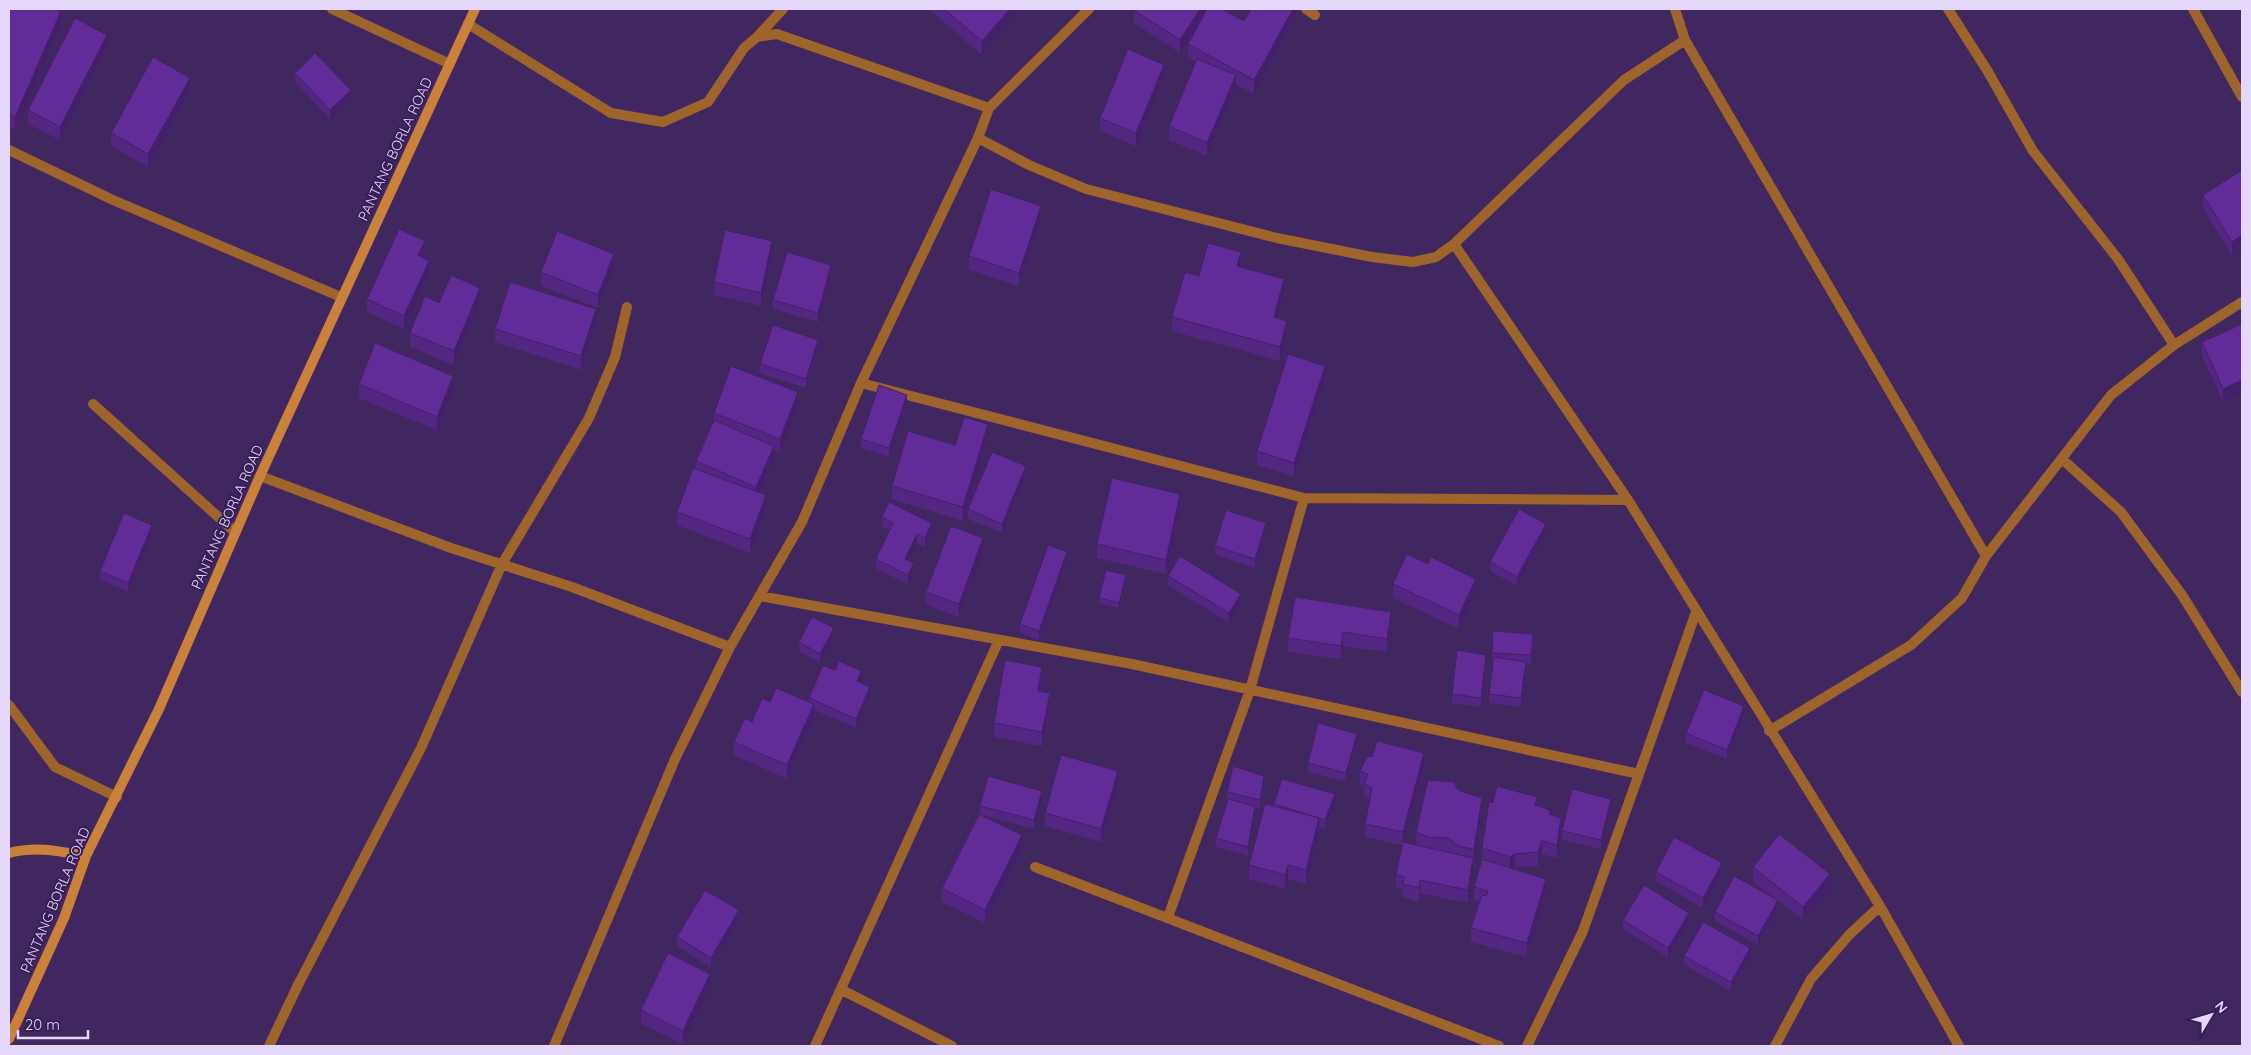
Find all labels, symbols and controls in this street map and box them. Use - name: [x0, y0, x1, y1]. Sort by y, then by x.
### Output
- street label: PANTANG BORLA ROAD: [354, 74, 436, 224]
- street label: PANTANG BORLA ROAD: [187, 442, 267, 592]
- street label: PANTANG BORLA ROAD: [16, 825, 94, 975]
- north arrow: [2186, 990, 2236, 1040]
- text: N: [2211, 997, 2232, 1017]
- scale bar: [18, 1008, 88, 1040]
- text: 20 m: [25, 1015, 60, 1034]

